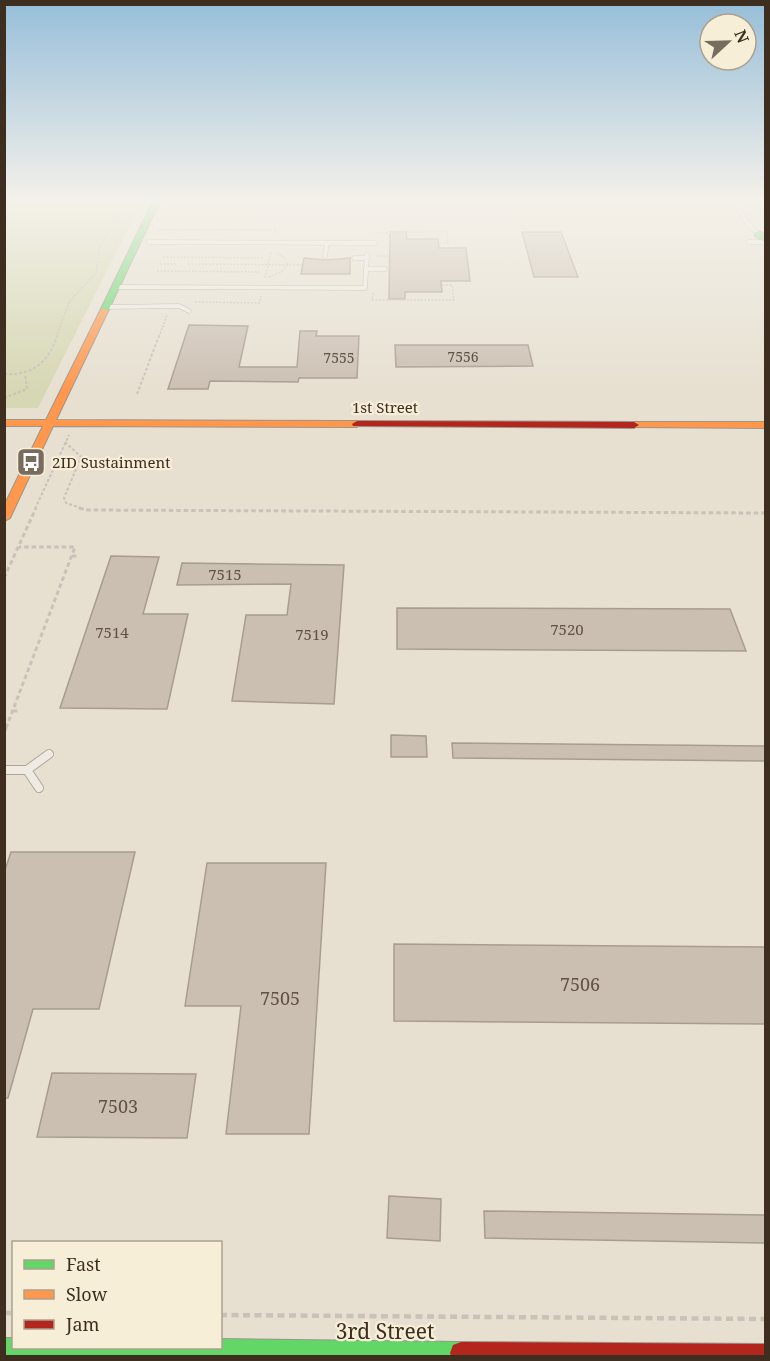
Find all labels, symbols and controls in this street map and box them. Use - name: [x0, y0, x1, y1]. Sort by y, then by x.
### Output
- north arrow: [698, 12, 758, 72]
- text: N: [729, 26, 755, 47]
- house number: 7556: [447, 347, 479, 366]
- house number: 7555: [323, 348, 355, 367]
- street label: 1st Street: [352, 397, 418, 417]
- bus stop icon: 2ID Sustainment: [15, 446, 47, 478]
- place label: 2ID Sustainment: [52, 452, 171, 472]
- house number: 7515: [208, 564, 242, 584]
- house number: 7520: [550, 619, 584, 639]
- house number: 7514: [95, 622, 129, 642]
- house number: 7519: [295, 624, 329, 644]
- house number: 7506: [560, 972, 600, 996]
- house number: 7505: [260, 986, 300, 1010]
- house number: 7503: [98, 1094, 138, 1118]
- legend: [12, 1241, 222, 1349]
- text: Fast: [66, 1252, 101, 1276]
- text: Slow: [66, 1282, 108, 1306]
- text: Jam: [65, 1312, 100, 1336]
- street label: 3rd Street: [336, 1317, 434, 1345]

